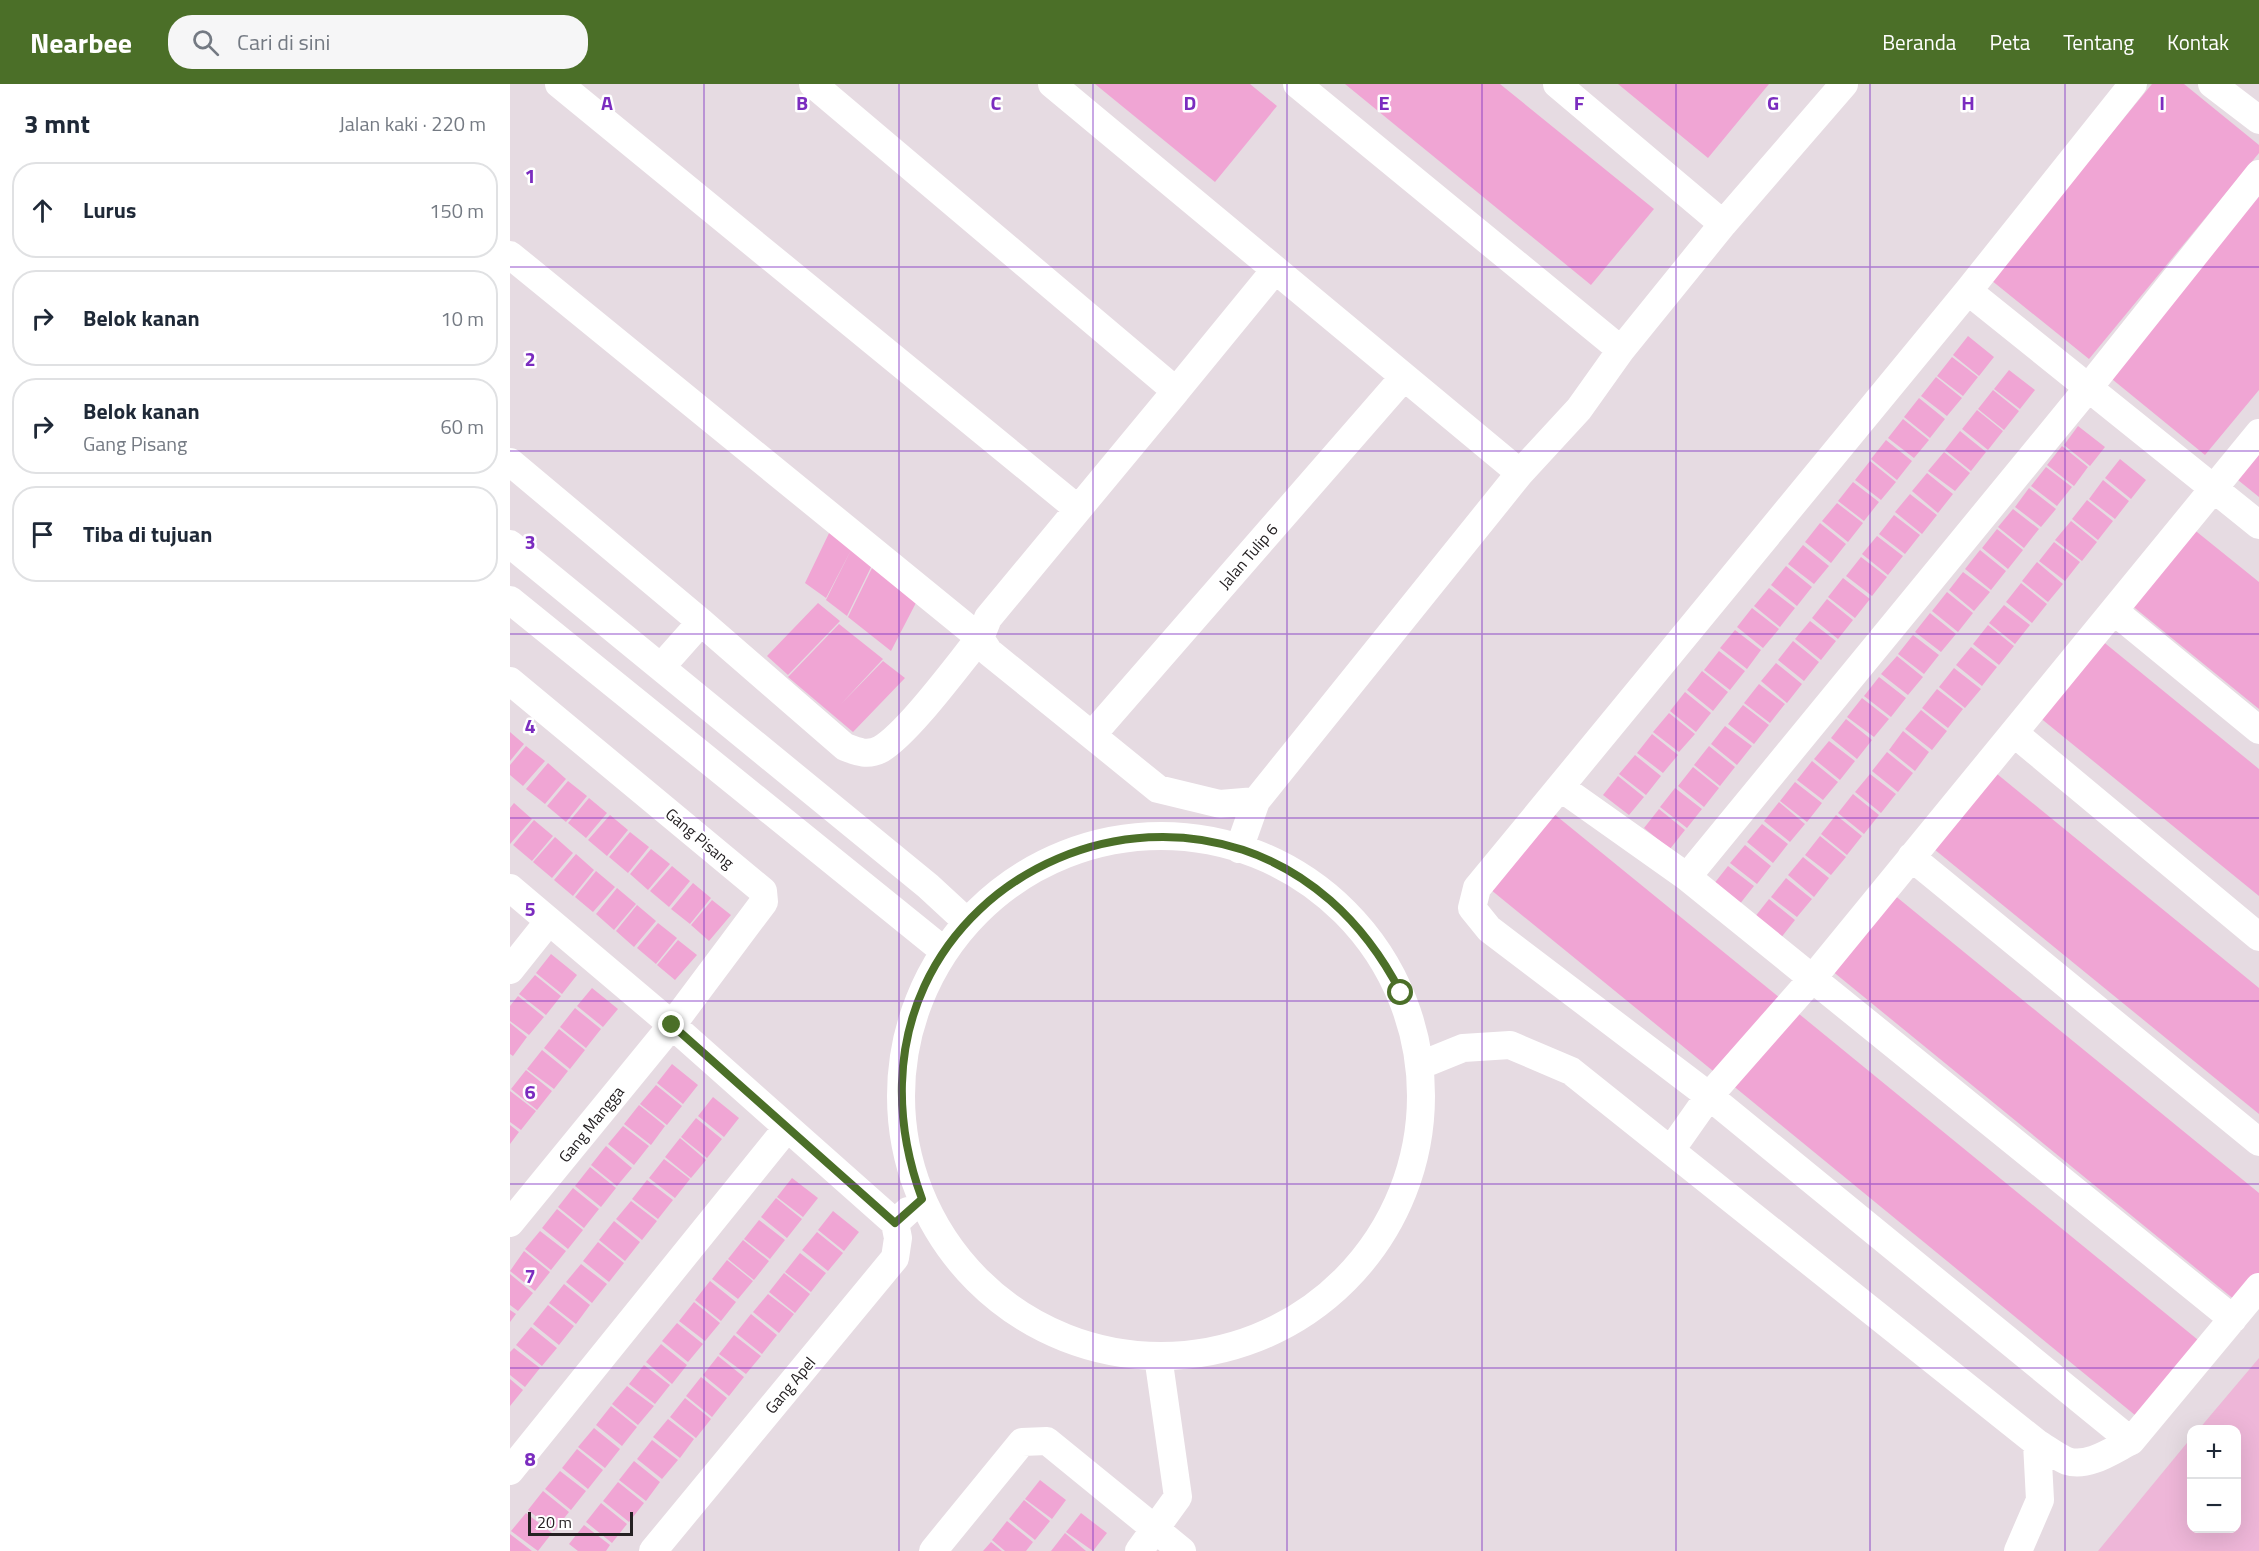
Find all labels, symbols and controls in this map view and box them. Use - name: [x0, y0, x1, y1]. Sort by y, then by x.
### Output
- search box: [168, 15, 588, 69]
- text: Nearbee: [30, 21, 132, 64]
- text: Cari di sini: [237, 25, 330, 59]
- icon: search: [189, 26, 222, 59]
- text: Beranda: [1882, 26, 1956, 58]
- text: Peta: [1989, 26, 2030, 58]
- text: Tentang: [2063, 26, 2134, 58]
- text: Kontak: [2167, 26, 2229, 58]
- text: A: [601, 87, 613, 118]
- text: B: [796, 87, 808, 118]
- text: C: [991, 87, 1002, 118]
- text: D: [1184, 87, 1196, 118]
- text: E: [1378, 87, 1390, 118]
- text: F: [1574, 87, 1585, 118]
- text: G: [1767, 87, 1779, 118]
- text: H: [1961, 87, 1975, 118]
- text: I: [2159, 87, 2165, 118]
- text: 3 mnt: [24, 104, 90, 143]
- text: Jalan kaki · 220 m: [339, 108, 486, 139]
- text: 1: [524, 160, 536, 191]
- text: Lurus: [83, 193, 136, 227]
- icon: ahead: [26, 194, 59, 227]
- text: 150 m: [429, 195, 484, 226]
- text: Belok kanan: [83, 301, 200, 335]
- icon: right: [26, 302, 59, 335]
- text: 10 m: [440, 303, 484, 334]
- text: 2: [524, 343, 536, 374]
- text: Belok kanan: [83, 394, 200, 428]
- icon: right: [26, 410, 59, 443]
- text: 60 m: [440, 411, 484, 442]
- text: Gang Pisang: [83, 428, 187, 459]
- text: Tiba di tujuan: [83, 517, 212, 551]
- icon: arrive: [26, 518, 59, 551]
- street label: Jalan Tulip 6: [1213, 518, 1283, 594]
- text: 3: [524, 526, 536, 557]
- text: 4: [524, 710, 536, 741]
- street label: Gang Pisang: [660, 802, 740, 874]
- text: 5: [524, 893, 536, 924]
- route start: [1387, 979, 1413, 1005]
- route end: [658, 1011, 684, 1037]
- text: 6: [524, 1076, 536, 1107]
- street label: Gang Mangga: [552, 1080, 630, 1168]
- text: 7: [524, 1260, 536, 1291]
- street label: Gang Apel: [759, 1351, 821, 1419]
- map controls: [2187, 1425, 2241, 1533]
- button: +: [2187, 1425, 2241, 1479]
- text: 8: [524, 1443, 536, 1474]
- button: −: [2187, 1479, 2241, 1533]
- scale bar: [528, 1509, 633, 1536]
- text: 20 m: [537, 1510, 572, 1534]

